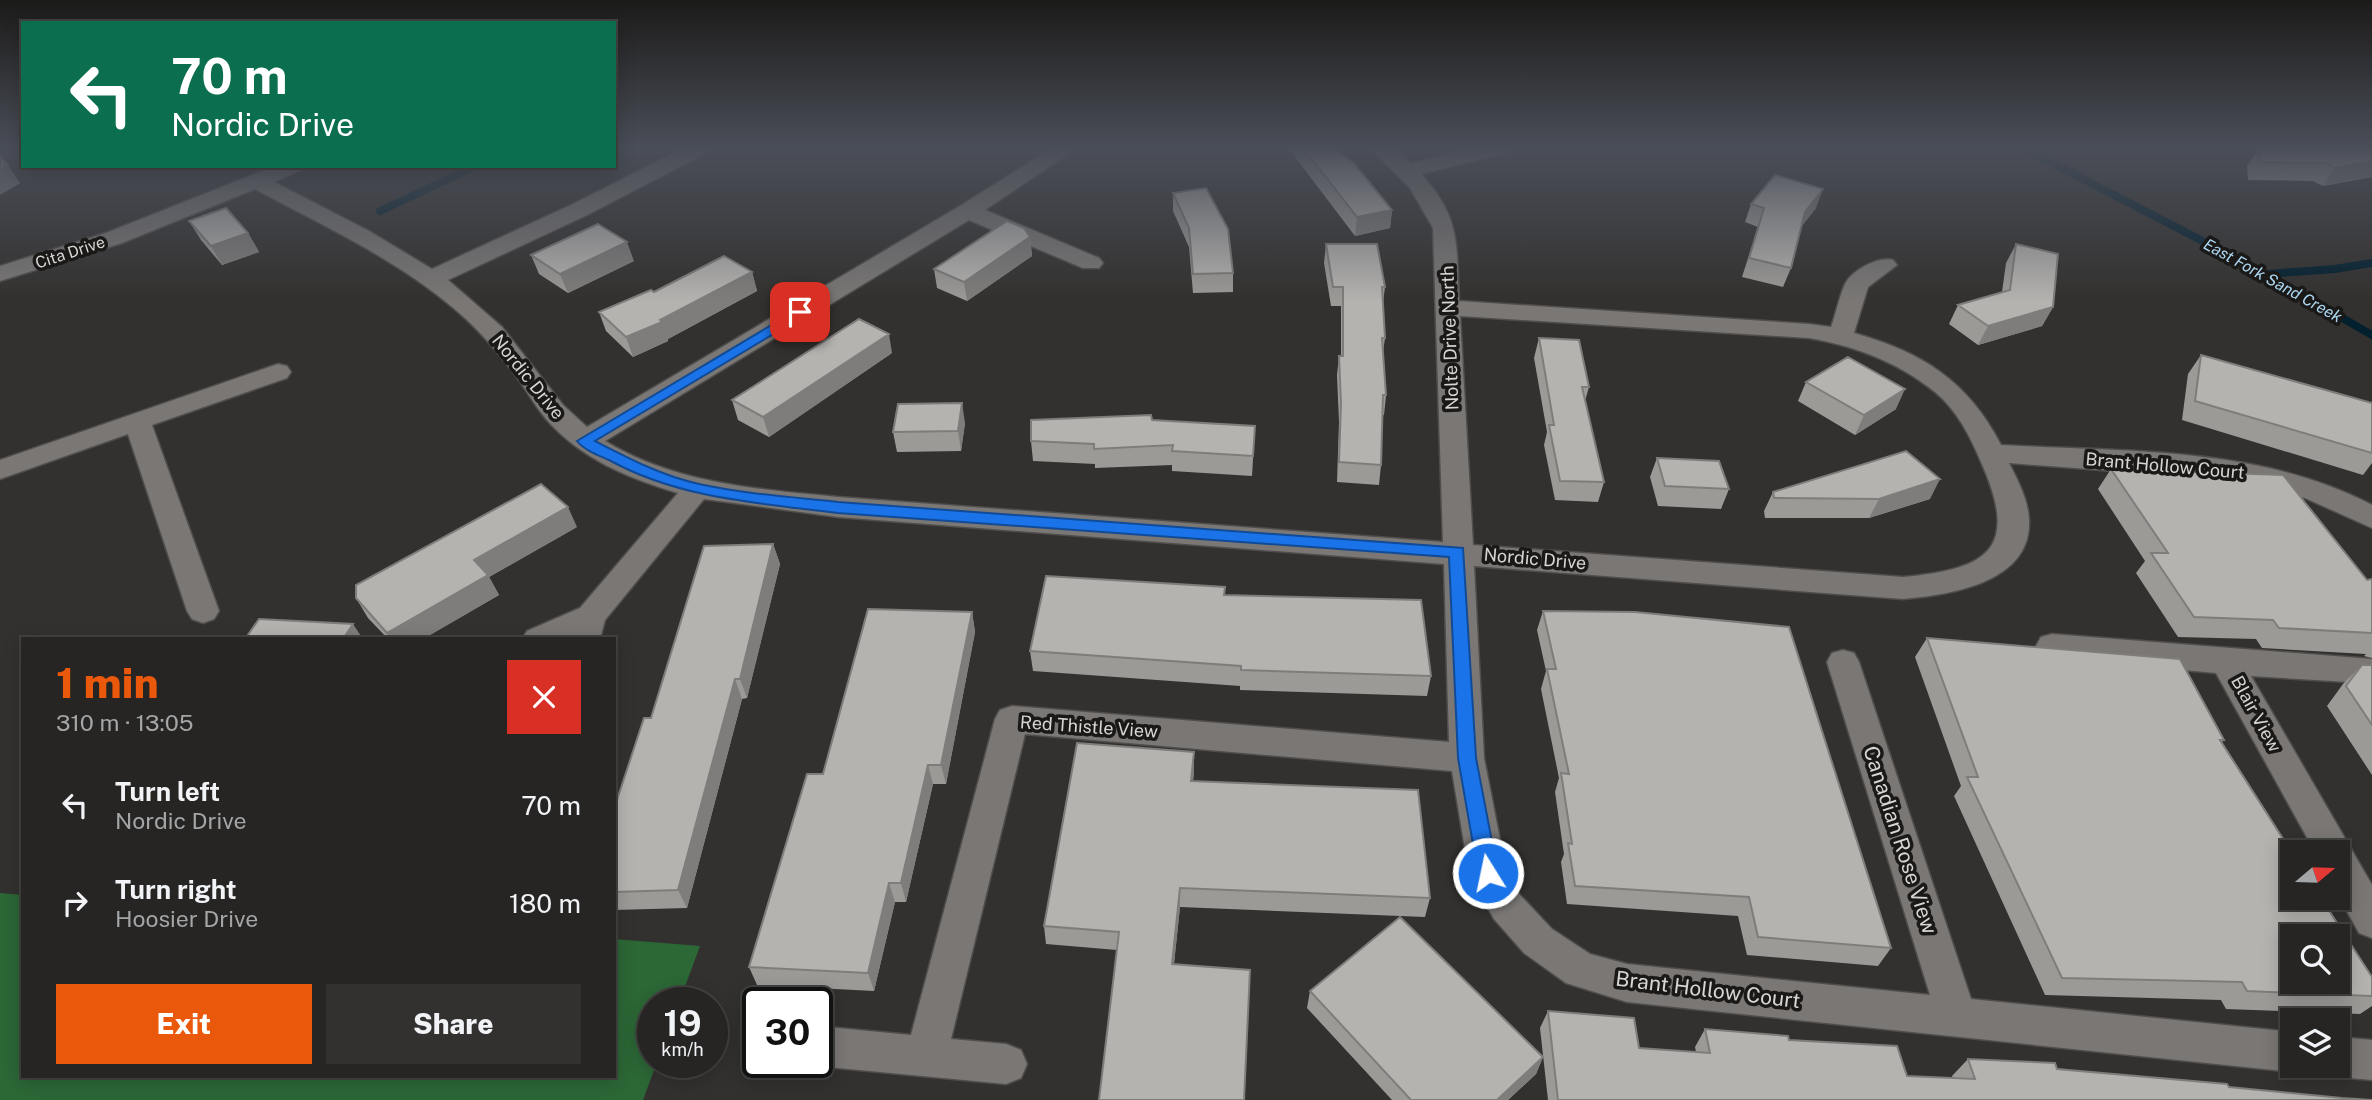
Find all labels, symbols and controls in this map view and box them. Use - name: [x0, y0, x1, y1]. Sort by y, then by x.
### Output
- text: 70 m: [171, 47, 288, 105]
- icon: left: [56, 49, 147, 140]
- text: Nordic Drive: [171, 106, 354, 143]
- street label: Cita Drive: [33, 232, 107, 273]
- water label: East Fork Sand Creek: [2200, 235, 2346, 327]
- street label: Nolte Drive North: [1436, 265, 1463, 411]
- pin: [770, 282, 830, 342]
- icon: arrive: [781, 293, 819, 331]
- street label: Nordic Drive: [488, 330, 569, 423]
- street label: Brant Hollow Court: [2085, 448, 2245, 483]
- street label: Nordic Drive: [1483, 544, 1587, 573]
- text: 1 min: [56, 658, 159, 707]
- button: close: [507, 660, 581, 734]
- street label: Blair View: [2227, 672, 2286, 755]
- text: 310 m · 13:05: [56, 709, 194, 736]
- street label: Red Thistle View: [1019, 711, 1159, 742]
- street label: Canadian Rose View: [1858, 743, 1943, 937]
- text: Turn left: [115, 776, 220, 807]
- icon: left: [56, 786, 94, 824]
- text: 70 m: [521, 790, 581, 821]
- text: Nordic Drive: [115, 807, 247, 834]
- position arrow: [1451, 836, 1525, 910]
- north arrow: [2280, 840, 2350, 910]
- map controls: [2280, 840, 2350, 1078]
- text: Turn right: [115, 874, 237, 905]
- icon: right: [56, 884, 94, 922]
- text: 180 m: [509, 888, 581, 919]
- text: Hoosier Drive: [115, 905, 258, 932]
- button: search: [2280, 924, 2350, 994]
- street label: Brant Hollow Court: [1614, 966, 1802, 1013]
- button: Exit: [56, 984, 312, 1064]
- button: Share: [326, 984, 581, 1064]
- speed limit sign: 30: [742, 987, 833, 1078]
- text: 19: [663, 1003, 702, 1044]
- button: layers: [2280, 1008, 2350, 1078]
- text: km/h: [661, 1039, 704, 1060]

